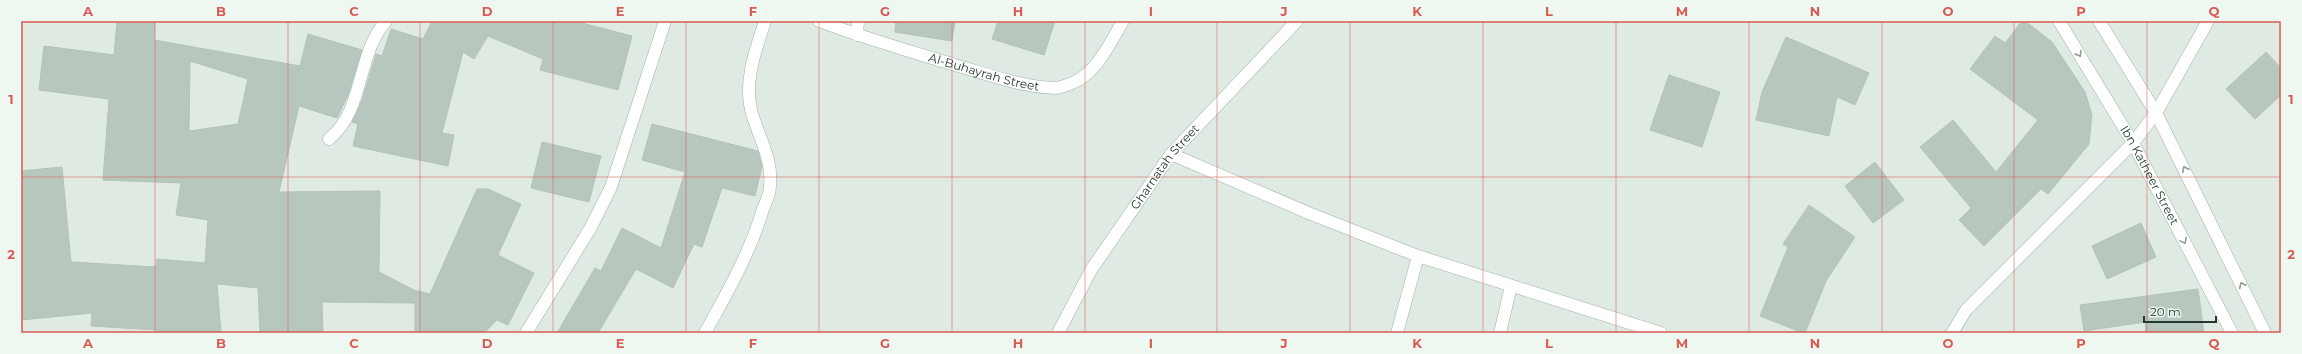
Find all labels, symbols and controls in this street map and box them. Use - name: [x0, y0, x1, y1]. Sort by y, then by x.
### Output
- text: A: [82, 3, 94, 19]
- text: B: [216, 3, 226, 19]
- text: C: [349, 3, 359, 19]
- text: D: [482, 3, 493, 19]
- text: E: [616, 3, 625, 19]
- text: F: [749, 3, 757, 19]
- text: G: [880, 3, 890, 19]
- text: H: [1013, 3, 1023, 19]
- text: I: [1149, 3, 1153, 19]
- text: J: [1279, 3, 1288, 19]
- text: K: [1412, 3, 1422, 19]
- text: L: [1545, 3, 1553, 19]
- text: M: [1676, 3, 1688, 19]
- text: N: [1810, 3, 1820, 19]
- text: O: [1943, 3, 1954, 19]
- text: P: [2076, 3, 2086, 19]
- text: Q: [2209, 3, 2220, 19]
- street label: Al-Buhayrah Street: [927, 49, 1040, 94]
- one-way arrow: [2075, 50, 2082, 57]
- text: 1: [8, 91, 14, 107]
- text: 1: [2288, 91, 2294, 107]
- street label: Gharnatah Street: [1127, 121, 1202, 212]
- street label: Ibn Katheer Street: [2117, 123, 2182, 227]
- one-way arrow: [2182, 165, 2190, 173]
- one-way arrow: [2180, 237, 2187, 244]
- text: 2: [7, 246, 15, 262]
- text: 2: [2287, 246, 2295, 262]
- one-way arrow: [2239, 282, 2247, 290]
- scale bar: [2144, 298, 2216, 324]
- text: 20 m: [2150, 304, 2181, 319]
- text: A: [82, 335, 94, 351]
- text: B: [216, 335, 226, 351]
- text: C: [349, 335, 359, 351]
- text: D: [482, 335, 493, 351]
- text: E: [616, 335, 625, 351]
- text: F: [749, 335, 757, 351]
- text: G: [880, 335, 890, 351]
- text: H: [1013, 335, 1023, 351]
- text: I: [1149, 335, 1153, 351]
- text: J: [1279, 335, 1288, 351]
- text: K: [1412, 335, 1422, 351]
- text: L: [1545, 335, 1553, 351]
- text: M: [1676, 335, 1688, 351]
- text: N: [1810, 335, 1820, 351]
- text: O: [1943, 335, 1954, 351]
- text: P: [2076, 335, 2086, 351]
- text: Q: [2209, 335, 2220, 351]

